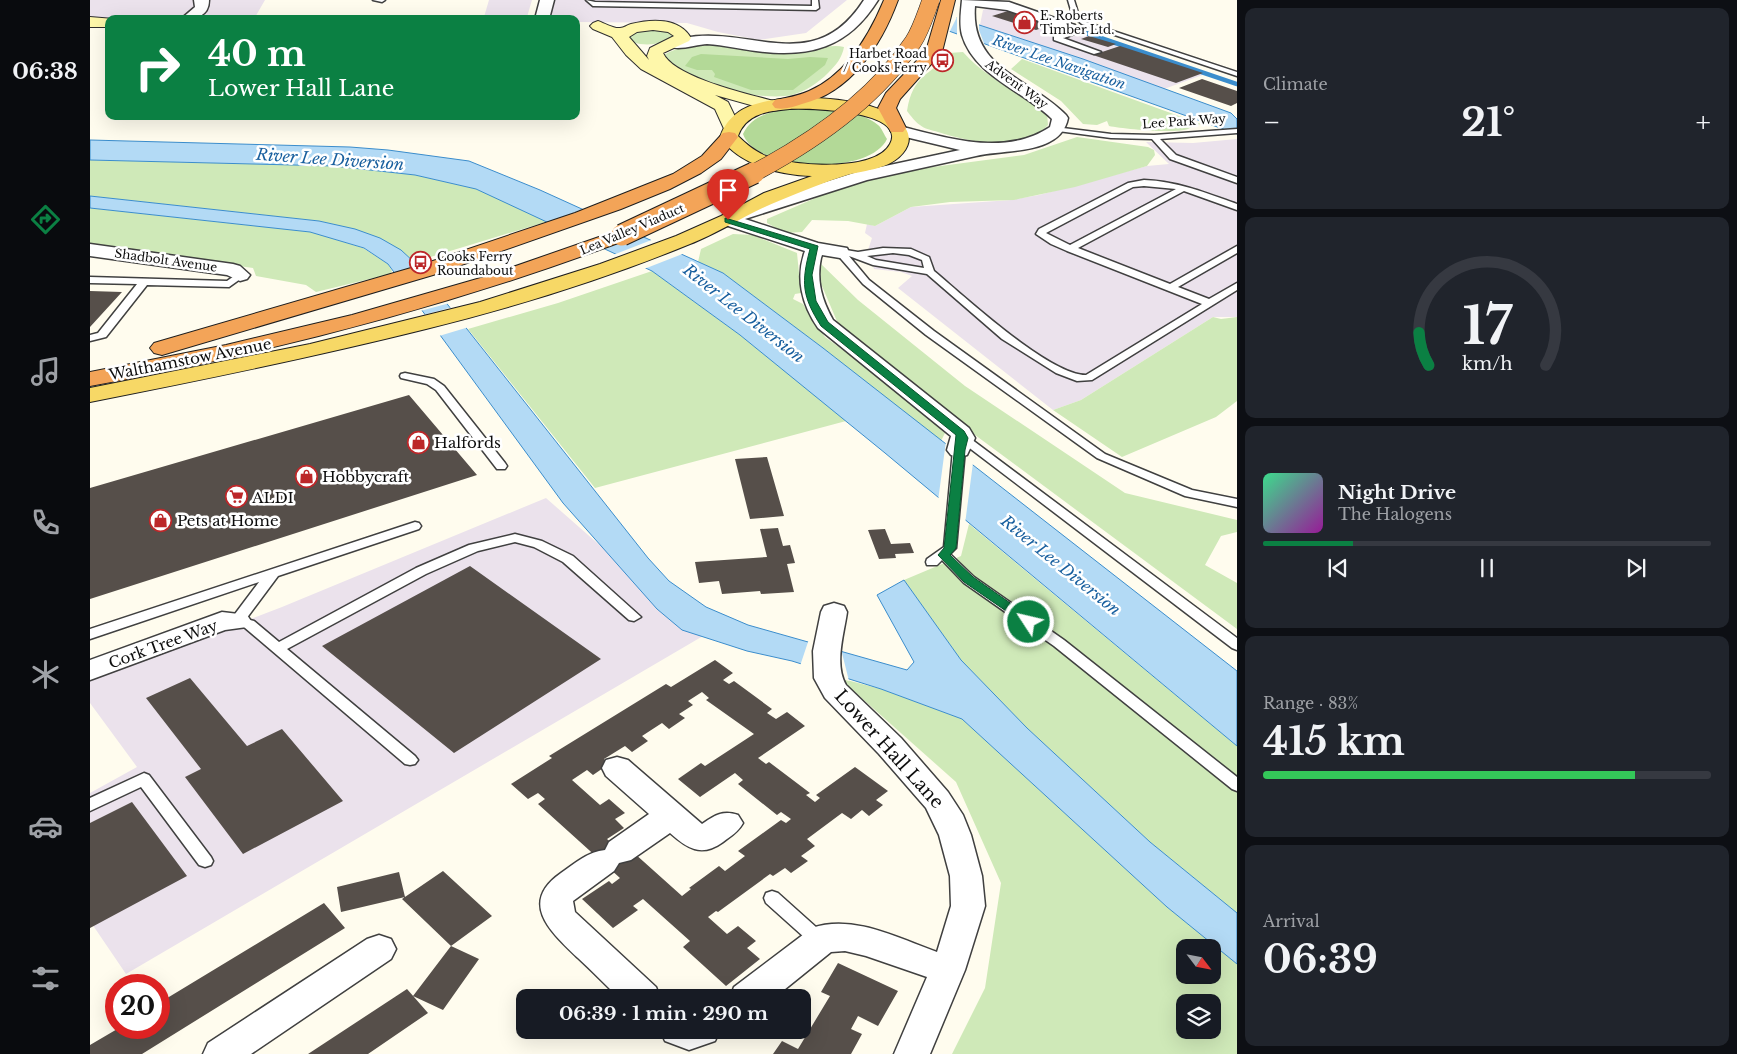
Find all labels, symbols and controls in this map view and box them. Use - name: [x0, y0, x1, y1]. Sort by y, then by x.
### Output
- place label: E. Roberts Timber Ltd.: [1040, 8, 1114, 37]
- shop icon: E. Roberts Timber Ltd.: [1012, 10, 1036, 34]
- water label: River Lee Navigation: [989, 30, 1128, 93]
- text: 40 m: [208, 32, 306, 75]
- icon: right: [125, 35, 190, 100]
- place label: Harbet Road / Cooks Ferry: [843, 46, 927, 75]
- bus stop icon: Harbet Road / Cooks Ferry: [931, 48, 955, 72]
- street label: Advent Way: [982, 56, 1052, 112]
- text: 06:38: [12, 58, 78, 85]
- text: Climate: [1263, 74, 1328, 94]
- text: Lower Hall Lane: [208, 75, 394, 102]
- text: 21°: [1461, 99, 1515, 146]
- text: −: [1263, 105, 1281, 140]
- text: +: [1696, 105, 1711, 140]
- street label: Lee Park Way: [1142, 111, 1227, 131]
- water label: River Lee Diversion: [254, 144, 405, 174]
- pin: [707, 169, 749, 220]
- icon: arrive: [714, 176, 742, 204]
- street label: Lea Valley Viaduct: [578, 200, 687, 258]
- icon: directions: [28, 202, 63, 237]
- street label: Shadbolt Avenue: [114, 245, 218, 275]
- place label: Cooks Ferry Roundabout: [437, 249, 514, 278]
- bus stop icon: Cooks Ferry Roundabout: [409, 251, 433, 275]
- water label: River Lee Diversion: [679, 259, 809, 367]
- text: 17: [1462, 294, 1513, 358]
- street label: Walthamstow Avenue: [106, 334, 273, 384]
- text: km/h: [1462, 353, 1512, 375]
- icon: music: [28, 354, 63, 389]
- shop icon: Halfords: [406, 430, 430, 454]
- place label: Halfords: [434, 433, 501, 452]
- shop icon: Hobbycraft: [294, 464, 318, 488]
- place label: Hobbycraft: [322, 467, 410, 486]
- text: Night Drive: [1338, 481, 1456, 504]
- supermarket icon: ALDI: [224, 485, 248, 509]
- place label: ALDI: [251, 488, 294, 507]
- text: The Halogens: [1338, 504, 1452, 524]
- icon: phone: [28, 505, 63, 540]
- shop icon: Pets at Home: [149, 508, 173, 532]
- water label: River Lee Diversion: [996, 510, 1125, 619]
- place label: Pets at Home: [177, 511, 279, 530]
- icon: previous: [1324, 554, 1352, 582]
- icon: pause: [1473, 554, 1501, 582]
- icon: next: [1622, 554, 1650, 582]
- position arrow: [1002, 595, 1054, 647]
- street label: Cork Tree Way: [106, 615, 220, 673]
- icon: climate: [28, 657, 63, 692]
- street label: Lower Hall Lane: [830, 685, 948, 813]
- text: Range · 83%: [1263, 693, 1358, 713]
- text: 415 km: [1263, 718, 1405, 765]
- icon: car: [28, 809, 63, 844]
- text: Arrival: [1263, 911, 1320, 931]
- text: 06:39: [1263, 936, 1378, 983]
- north arrow: [1176, 939, 1221, 984]
- map controls: [1176, 939, 1221, 1039]
- icon: filters: [28, 961, 63, 996]
- speed limit sign: 20: [105, 974, 170, 1039]
- button: layers: [1176, 994, 1221, 1039]
- text: 06:39 · 1 min · 290 m: [559, 1002, 768, 1025]

